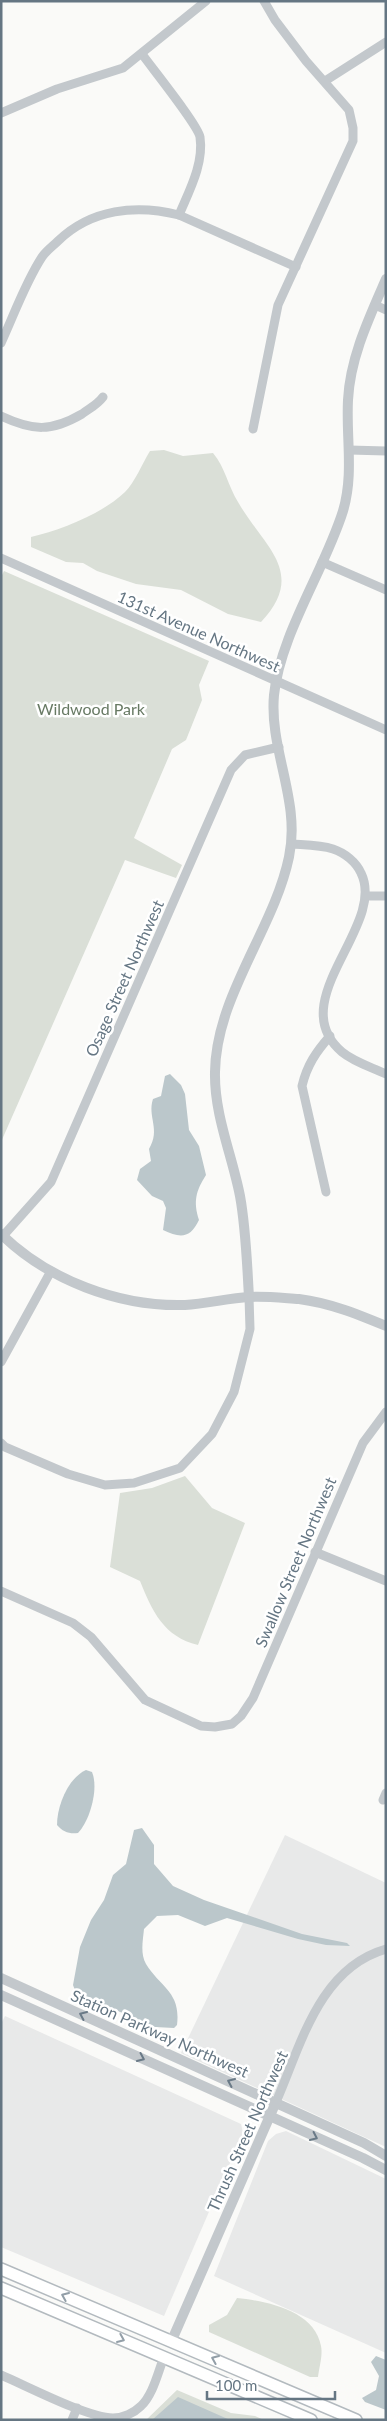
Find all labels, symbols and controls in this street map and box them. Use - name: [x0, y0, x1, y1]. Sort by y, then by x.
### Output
- street label: 131st Avenue Northwest: [115, 586, 284, 676]
- park label: Wildwood Park: [37, 699, 146, 718]
- street label: Osage Street Northwest: [81, 896, 167, 1059]
- street label: Swallow Street Northwest: [251, 1474, 340, 1650]
- street label: Station Parkway Northwest: [68, 1985, 252, 2081]
- one-way arrow: [79, 2011, 88, 2022]
- street label: Thrush Street Northwest: [203, 2047, 291, 2214]
- one-way arrow: [136, 2052, 145, 2062]
- one-way arrow: [227, 2078, 236, 2088]
- one-way arrow: [309, 2130, 318, 2141]
- one-way arrow: [61, 2292, 70, 2302]
- one-way arrow: [116, 2333, 125, 2344]
- one-way arrow: [211, 2355, 220, 2366]
- scale bar: [207, 2368, 334, 2400]
- text: 100 m: [215, 2376, 257, 2394]

